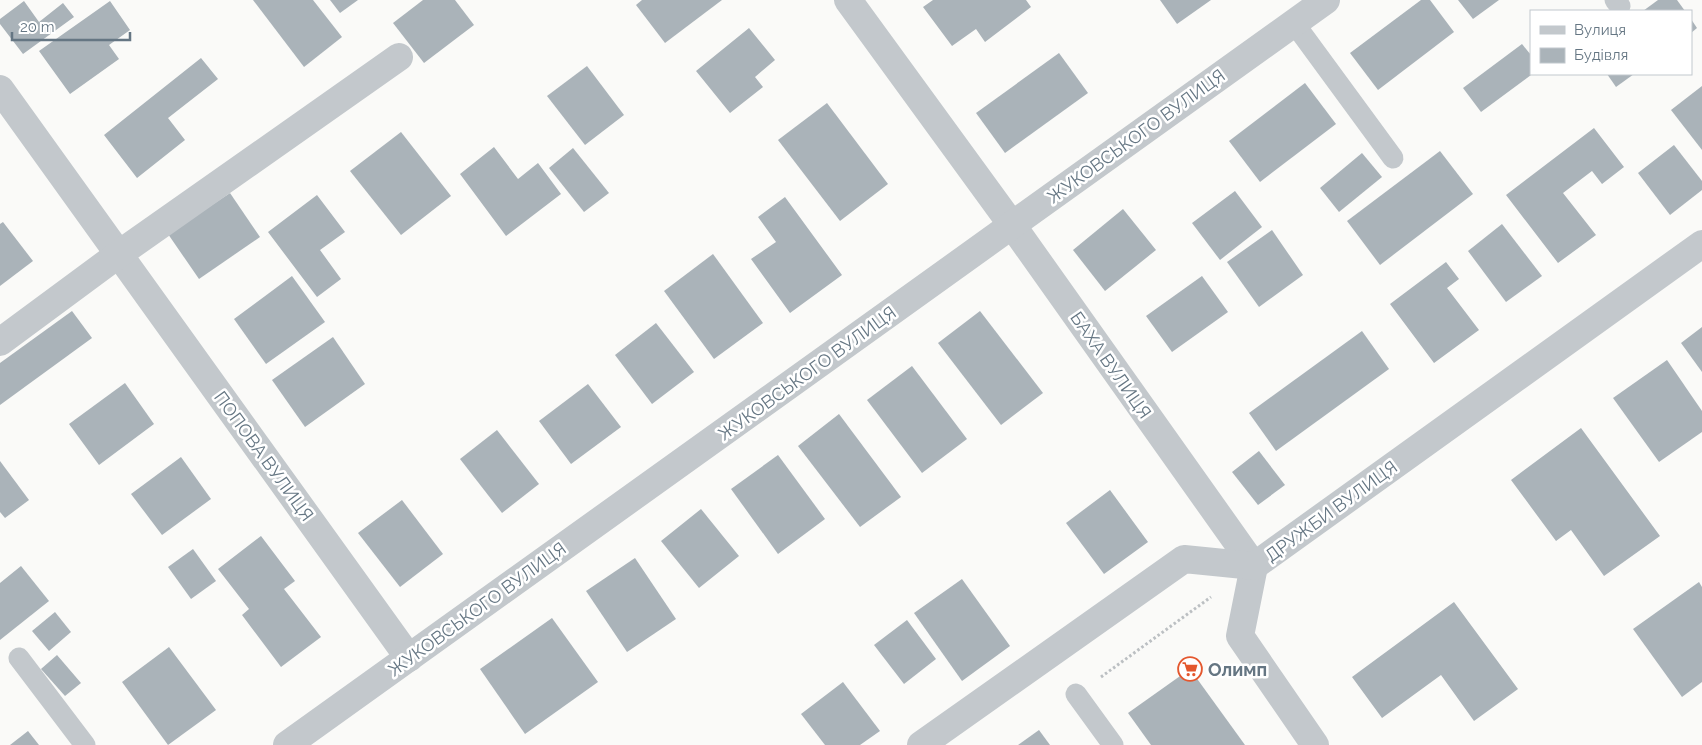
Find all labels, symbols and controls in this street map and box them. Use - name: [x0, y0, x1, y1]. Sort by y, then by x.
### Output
- scale bar: [12, 10, 130, 42]
- legend: [1530, 10, 1692, 75]
- text: 20 m: [20, 18, 55, 36]
- text: Вулиця: [1574, 21, 1626, 39]
- text: Будівля: [1574, 46, 1628, 64]
- street label: ЖУКОВСЬКОГО ВУЛИЦЯ: [1043, 64, 1229, 208]
- street label: ЖУКОВСЬКОГО ВУЛИЦЯ: [714, 301, 900, 445]
- street label: БАХА ВУЛИЦЯ: [1066, 307, 1156, 423]
- street label: ПОПОВА ВУЛИЦЯ: [210, 387, 318, 525]
- street label: ДРУЖБИ ВУЛИЦЯ: [1261, 456, 1401, 566]
- street label: ЖУКОВСЬКОГО ВУЛИЦЯ: [384, 537, 570, 681]
- supermarket icon: Олимп: [1177, 656, 1203, 682]
- place label: Олимп: [1208, 659, 1267, 680]

